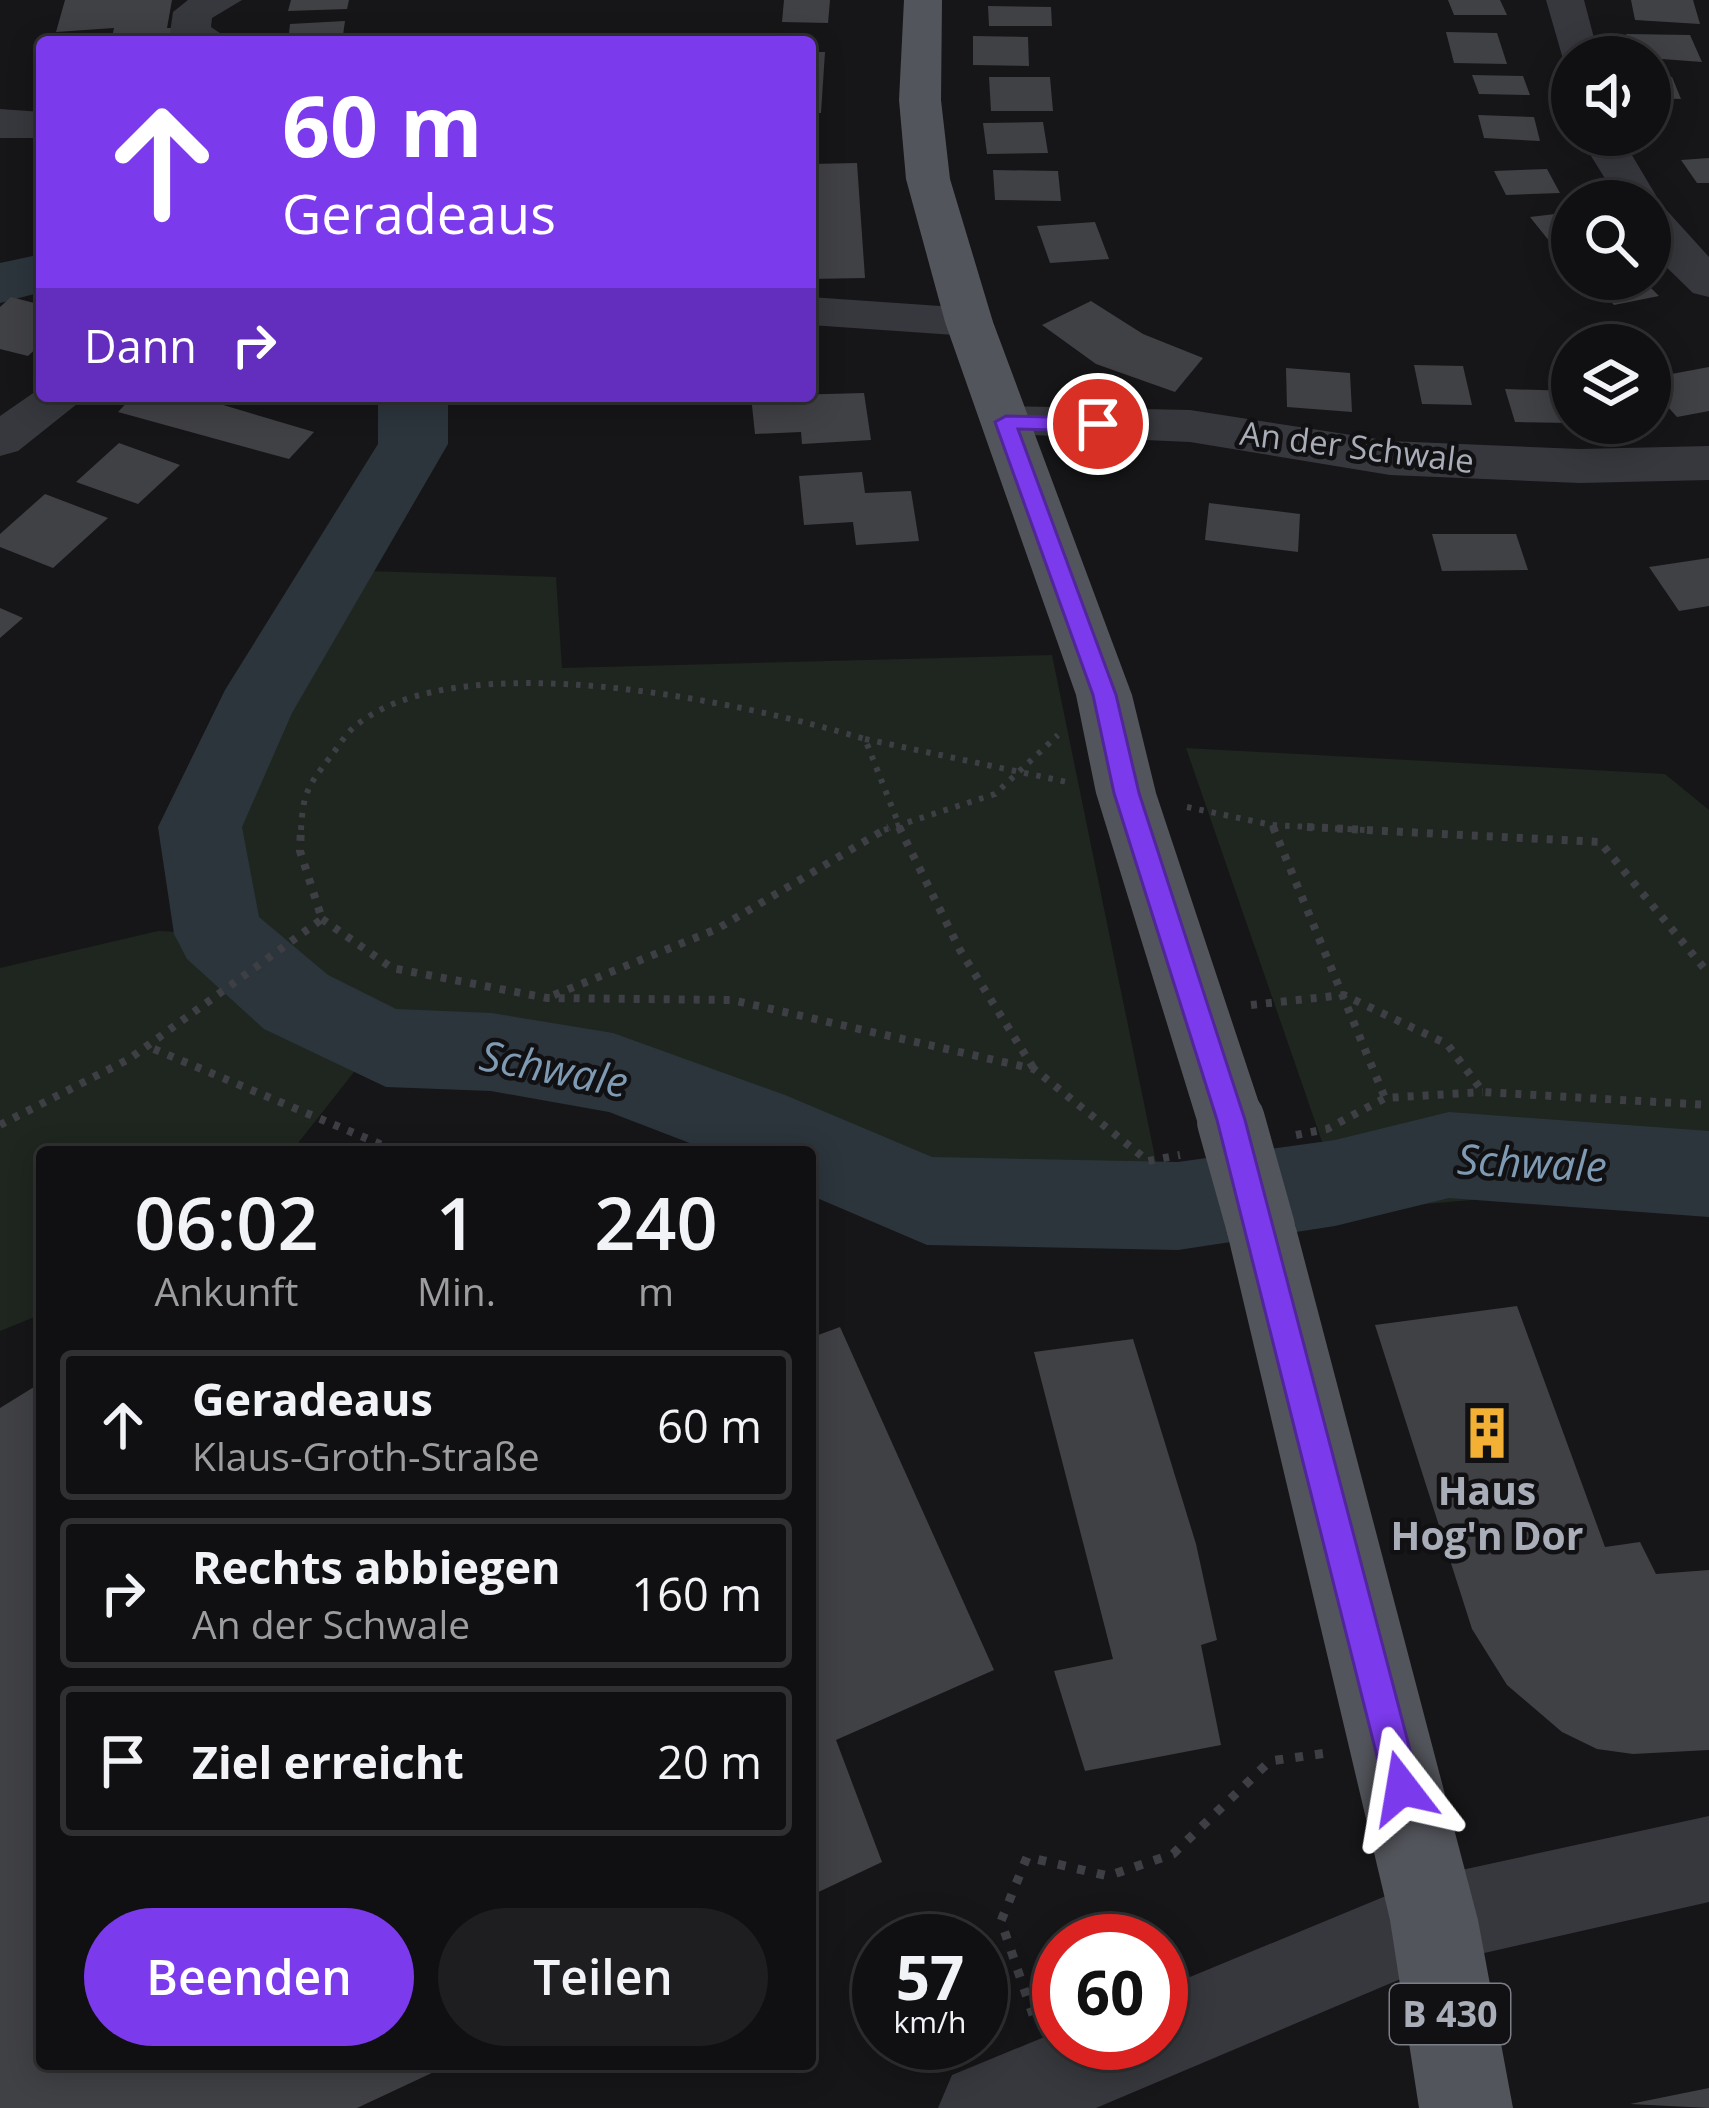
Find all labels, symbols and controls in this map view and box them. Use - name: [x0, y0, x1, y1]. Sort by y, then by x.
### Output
- map controls: [1551, 36, 1671, 444]
- button: sound: [1551, 36, 1671, 156]
- text: 60 m: [282, 67, 482, 182]
- icon: ahead: [84, 84, 240, 240]
- text: Geradeaus: [282, 176, 556, 250]
- button: search: [1551, 180, 1671, 300]
- icon: right: [221, 312, 287, 378]
- text: Dann: [84, 315, 197, 376]
- button: layers: [1551, 324, 1671, 444]
- pin: [1047, 373, 1149, 475]
- icon: arrive: [1065, 391, 1131, 457]
- street label: An der Schwale: [1238, 410, 1477, 483]
- water label: Schwale: [475, 1025, 633, 1110]
- water label: Schwale: [1456, 1129, 1608, 1194]
- text: 06:02: [134, 1173, 319, 1271]
- text: 1: [436, 1173, 477, 1271]
- text: 240: [594, 1173, 718, 1271]
- text: Ankunft: [154, 1264, 298, 1317]
- text: Min.: [417, 1264, 496, 1317]
- text: m: [638, 1264, 674, 1317]
- text: Geradeaus: [192, 1368, 433, 1429]
- icon: ahead: [90, 1392, 156, 1458]
- text: 60 m: [657, 1395, 762, 1456]
- building icon: Haus Hog'n Dor: [1458, 1404, 1516, 1462]
- text: Klaus-Groth-Straße: [192, 1429, 540, 1482]
- place label: Haus Hog'n Dor: [1391, 1463, 1583, 1561]
- text: Rechts abbiegen: [192, 1536, 561, 1597]
- icon: right: [90, 1560, 156, 1626]
- text: 160 m: [631, 1563, 762, 1624]
- text: An der Schwale: [192, 1597, 470, 1650]
- position arrow: [1339, 1725, 1465, 1851]
- icon: arrive: [90, 1728, 156, 1794]
- text: Ziel erreicht: [192, 1731, 464, 1792]
- text: 20 m: [657, 1731, 762, 1792]
- button: Beenden: [84, 1908, 414, 2046]
- button: Teilen: [438, 1908, 768, 2046]
- speed limit sign: 60: [1032, 1914, 1188, 2070]
- text: 57: [896, 1936, 964, 2018]
- road number: B 430: [1390, 1984, 1510, 2044]
- text: km/h: [894, 2001, 966, 2042]

